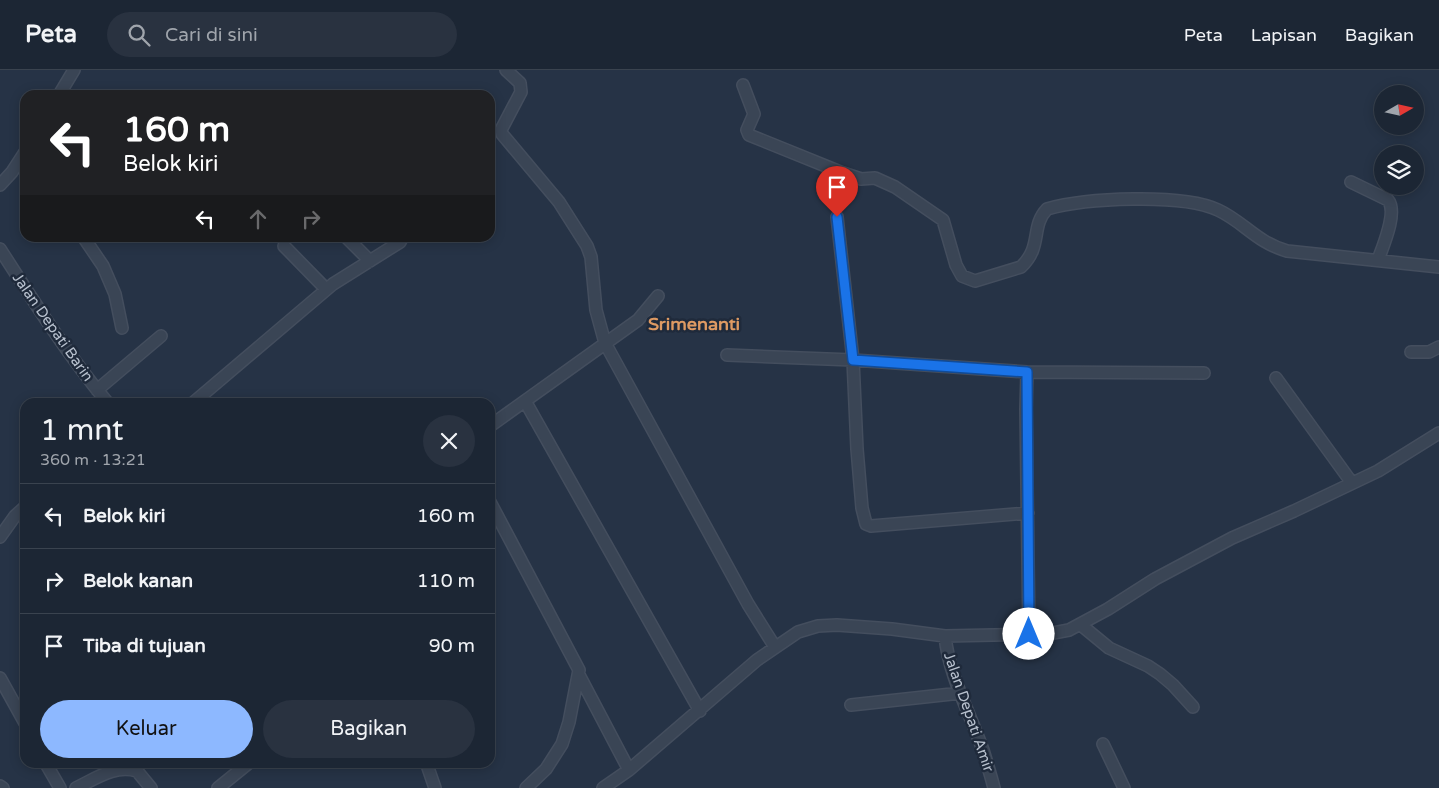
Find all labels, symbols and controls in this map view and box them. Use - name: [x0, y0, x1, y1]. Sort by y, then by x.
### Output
- search box: [107, 12, 457, 57]
- text: Peta: [25, 20, 77, 49]
- icon: search: [125, 21, 153, 49]
- text: Cari di sini: [165, 24, 258, 46]
- text: Peta: [1184, 24, 1223, 46]
- text: Lapisan: [1251, 24, 1317, 46]
- text: Bagikan: [1345, 24, 1414, 46]
- north arrow: [1374, 85, 1424, 135]
- map controls: [1374, 85, 1424, 195]
- text: 160 m: [123, 109, 230, 151]
- icon: left: [40, 110, 105, 175]
- button: layers: [1374, 145, 1424, 195]
- text: Belok kiri: [123, 151, 219, 177]
- pin: [816, 166, 858, 217]
- icon: arrive: [823, 173, 851, 201]
- icon: left: [191, 205, 219, 233]
- icon: ahead: [244, 205, 272, 233]
- icon: right: [297, 205, 325, 233]
- street label: Jalan Depati Barin: [9, 269, 97, 385]
- district label: Srimenanti: [648, 313, 740, 335]
- text: 1 mnt: [40, 412, 124, 449]
- button: close: [423, 415, 475, 467]
- text: 360 m · 13:21: [40, 450, 146, 470]
- icon: left: [40, 502, 68, 530]
- text: Belok kiri: [83, 505, 166, 527]
- text: 160 m: [417, 505, 475, 527]
- icon: right: [40, 567, 68, 595]
- text: Belok kanan: [83, 570, 193, 592]
- text: 110 m: [417, 570, 475, 592]
- position arrow: [1002, 607, 1054, 659]
- icon: arrive: [40, 632, 68, 660]
- text: Tiba di tujuan: [83, 635, 206, 657]
- text: 90 m: [429, 635, 475, 657]
- street label: Jalan Depati Amir: [940, 650, 998, 775]
- button: Keluar: [40, 700, 253, 758]
- button: Bagikan: [263, 700, 475, 758]

